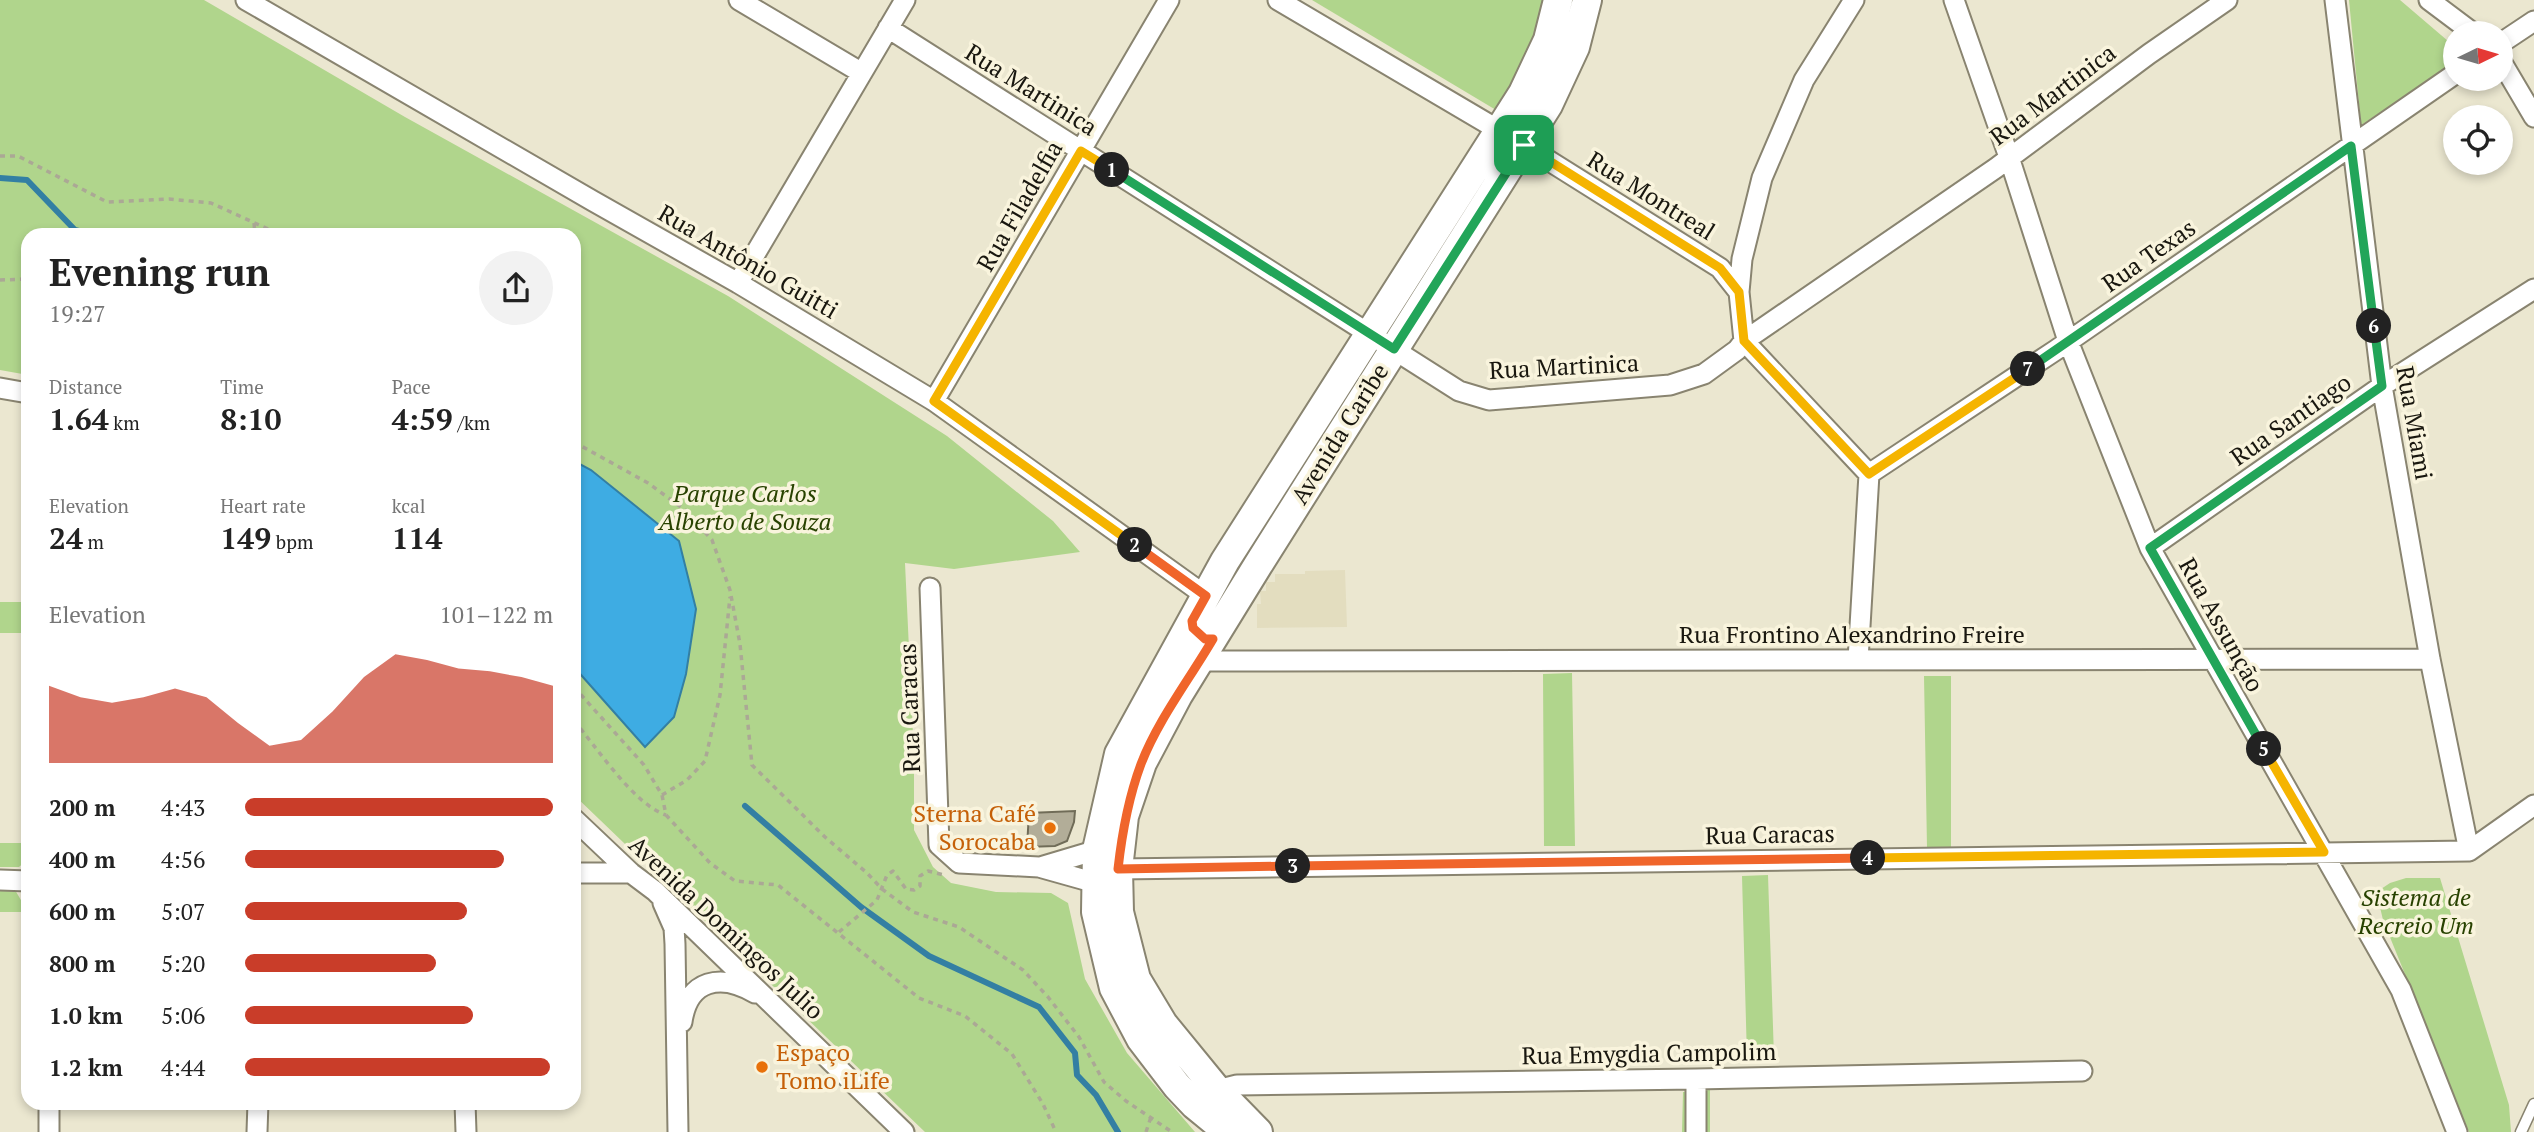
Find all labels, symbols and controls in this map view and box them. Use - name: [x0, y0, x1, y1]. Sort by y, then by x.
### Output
- north arrow: [2443, 21, 2513, 91]
- map controls: [2443, 21, 2513, 175]
- street label: Rua Martinica: [959, 36, 1104, 142]
- street label: Rua Martinica: [1983, 36, 2122, 152]
- button: locate: [2443, 105, 2513, 175]
- pin: [1494, 115, 1554, 175]
- icon: arrive: [1505, 126, 1543, 164]
- street label: Rua Filadelfia: [969, 134, 1069, 277]
- street label: Rua Montreal: [1582, 143, 1721, 247]
- pin: 1: [1094, 152, 1130, 188]
- text: 1: [1106, 157, 1117, 182]
- street label: Rua Antônio Guitti: [653, 197, 844, 326]
- street label: Rua Texas: [2095, 211, 2201, 299]
- text: Evening run: [49, 247, 270, 297]
- button: share: [479, 251, 553, 325]
- text: 19:27: [49, 298, 106, 329]
- pin: 6: [2356, 308, 2392, 344]
- text: 6: [2368, 313, 2379, 338]
- street label: Rua Martinica: [1488, 346, 1640, 386]
- pin: 7: [2010, 352, 2046, 386]
- text: 7: [2022, 356, 2033, 381]
- street label: Avenida Caribe: [1283, 357, 1395, 510]
- street label: Rua Miami: [2389, 363, 2441, 482]
- street label: Rua Santiago: [2224, 366, 2357, 473]
- text: Distance: [49, 374, 122, 399]
- text: Time: [220, 374, 264, 399]
- text: Pace: [392, 374, 431, 399]
- text: 1.64: [49, 399, 109, 439]
- text: 8:10: [220, 399, 281, 439]
- text: 4:59: [392, 399, 453, 439]
- text: km: [109, 410, 140, 435]
- text: /km: [453, 410, 490, 435]
- park label: Parque Carlos Alberto de Souza: [657, 477, 831, 537]
- text: Elevation: [49, 493, 129, 518]
- text: Heart rate: [220, 493, 306, 518]
- text: kcal: [392, 493, 425, 518]
- text: 24: [49, 518, 83, 558]
- text: 149: [220, 518, 271, 558]
- text: 114: [392, 518, 443, 558]
- pin: 2: [1118, 528, 1152, 562]
- text: m: [83, 529, 104, 554]
- text: bpm: [271, 529, 313, 554]
- text: 2: [1129, 532, 1140, 557]
- street label: Rua Assunção: [2172, 552, 2272, 697]
- text: Elevation: [49, 599, 146, 630]
- text: 101–122 m: [440, 599, 553, 630]
- street label: Rua Frontino Alexandrino Freire: [1679, 618, 2025, 650]
- street label: Rua Caracas: [891, 643, 927, 773]
- pin: 5: [2246, 732, 2282, 766]
- text: 5: [2258, 736, 2269, 761]
- text: 200 m: [49, 792, 115, 823]
- text: 4:43: [161, 792, 205, 823]
- place label: Sterna Café Sorocaba: [913, 797, 1036, 857]
- street label: Rua Caracas: [1705, 817, 1835, 851]
- marker: Sterna Café Sorocaba: [1042, 820, 1058, 836]
- street label: Avenida Domingos Julio: [622, 828, 831, 1026]
- pin: 4: [1850, 840, 1885, 876]
- text: 400 m: [49, 844, 115, 875]
- text: 4:56: [161, 844, 205, 875]
- text: 4: [1862, 845, 1873, 870]
- pin: 3: [1276, 848, 1310, 884]
- text: 3: [1287, 853, 1298, 878]
- park label: Sistema de Recreio Um: [2357, 881, 2474, 941]
- text: 600 m: [49, 896, 115, 927]
- text: 5:07: [161, 896, 205, 927]
- text: 800 m: [49, 948, 115, 979]
- text: 5:20: [161, 948, 205, 979]
- text: 1.0 km: [49, 1000, 123, 1031]
- text: 5:06: [161, 1000, 205, 1031]
- street label: Rua Emygdia Campolim: [1521, 1035, 1777, 1071]
- place label: Espaço Tomo iLife: [776, 1036, 890, 1096]
- text: 1.2 km: [49, 1052, 123, 1083]
- text: 4:44: [161, 1052, 205, 1083]
- marker: Espaço Tomo iLife: [754, 1059, 770, 1075]

